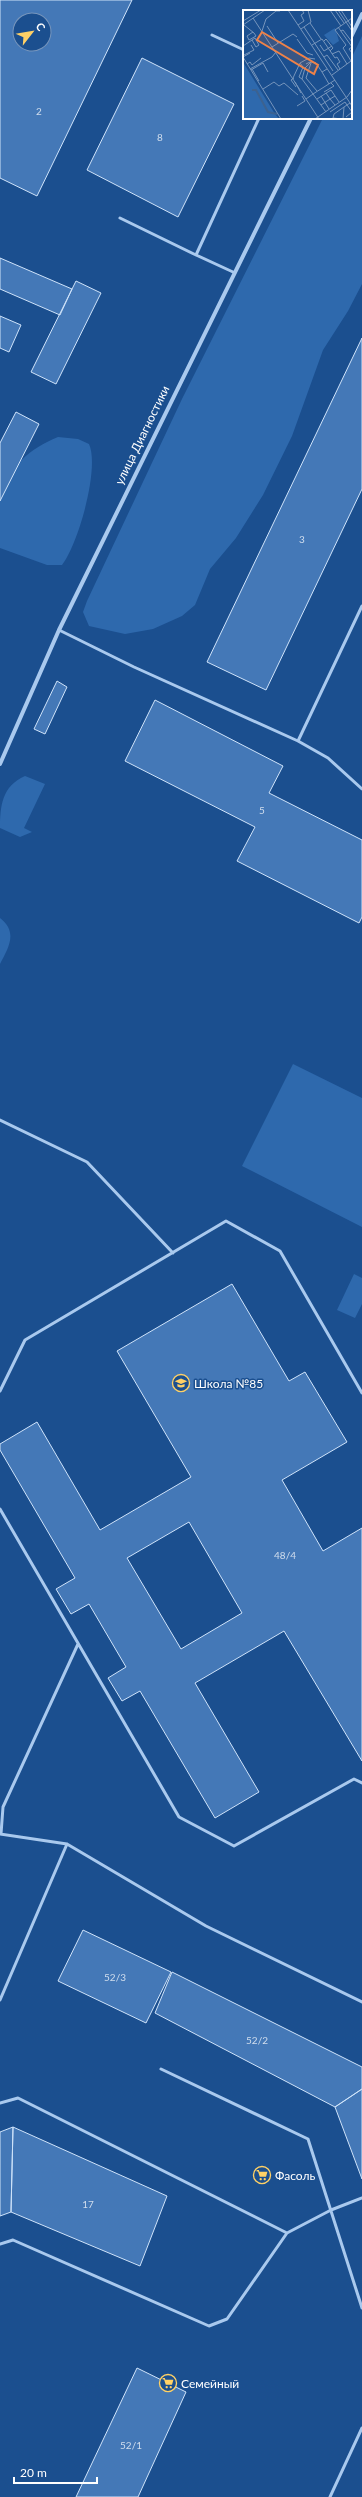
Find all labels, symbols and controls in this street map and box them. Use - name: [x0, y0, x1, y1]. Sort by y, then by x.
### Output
- inset map: [243, 10, 352, 119]
- north arrow: [12, 12, 52, 52]
- text: С: [34, 20, 49, 34]
- house number: 2: [36, 105, 42, 117]
- house number: 8: [157, 131, 163, 143]
- street label: улица Диагностики: [112, 383, 173, 487]
- house number: 3: [299, 533, 305, 545]
- house number: 5: [259, 804, 265, 816]
- school or university icon: Школа №85: [171, 1373, 191, 1393]
- place label: Школа №85: [194, 1376, 263, 1391]
- house number: 48/4: [274, 1549, 296, 1561]
- house number: 52/3: [104, 1971, 126, 1983]
- house number: 52/2: [246, 2034, 268, 2046]
- supermarket icon: Фасоль: [252, 2165, 272, 2185]
- place label: Фасоль: [275, 2168, 315, 2183]
- house number: 17: [82, 2198, 94, 2210]
- supermarket icon: Семейный: [158, 2373, 178, 2393]
- place label: Семейный: [181, 2376, 239, 2391]
- house number: 52/1: [120, 2439, 142, 2451]
- scale bar: [14, 2459, 97, 2485]
- text: 20 m: [20, 2465, 47, 2480]

